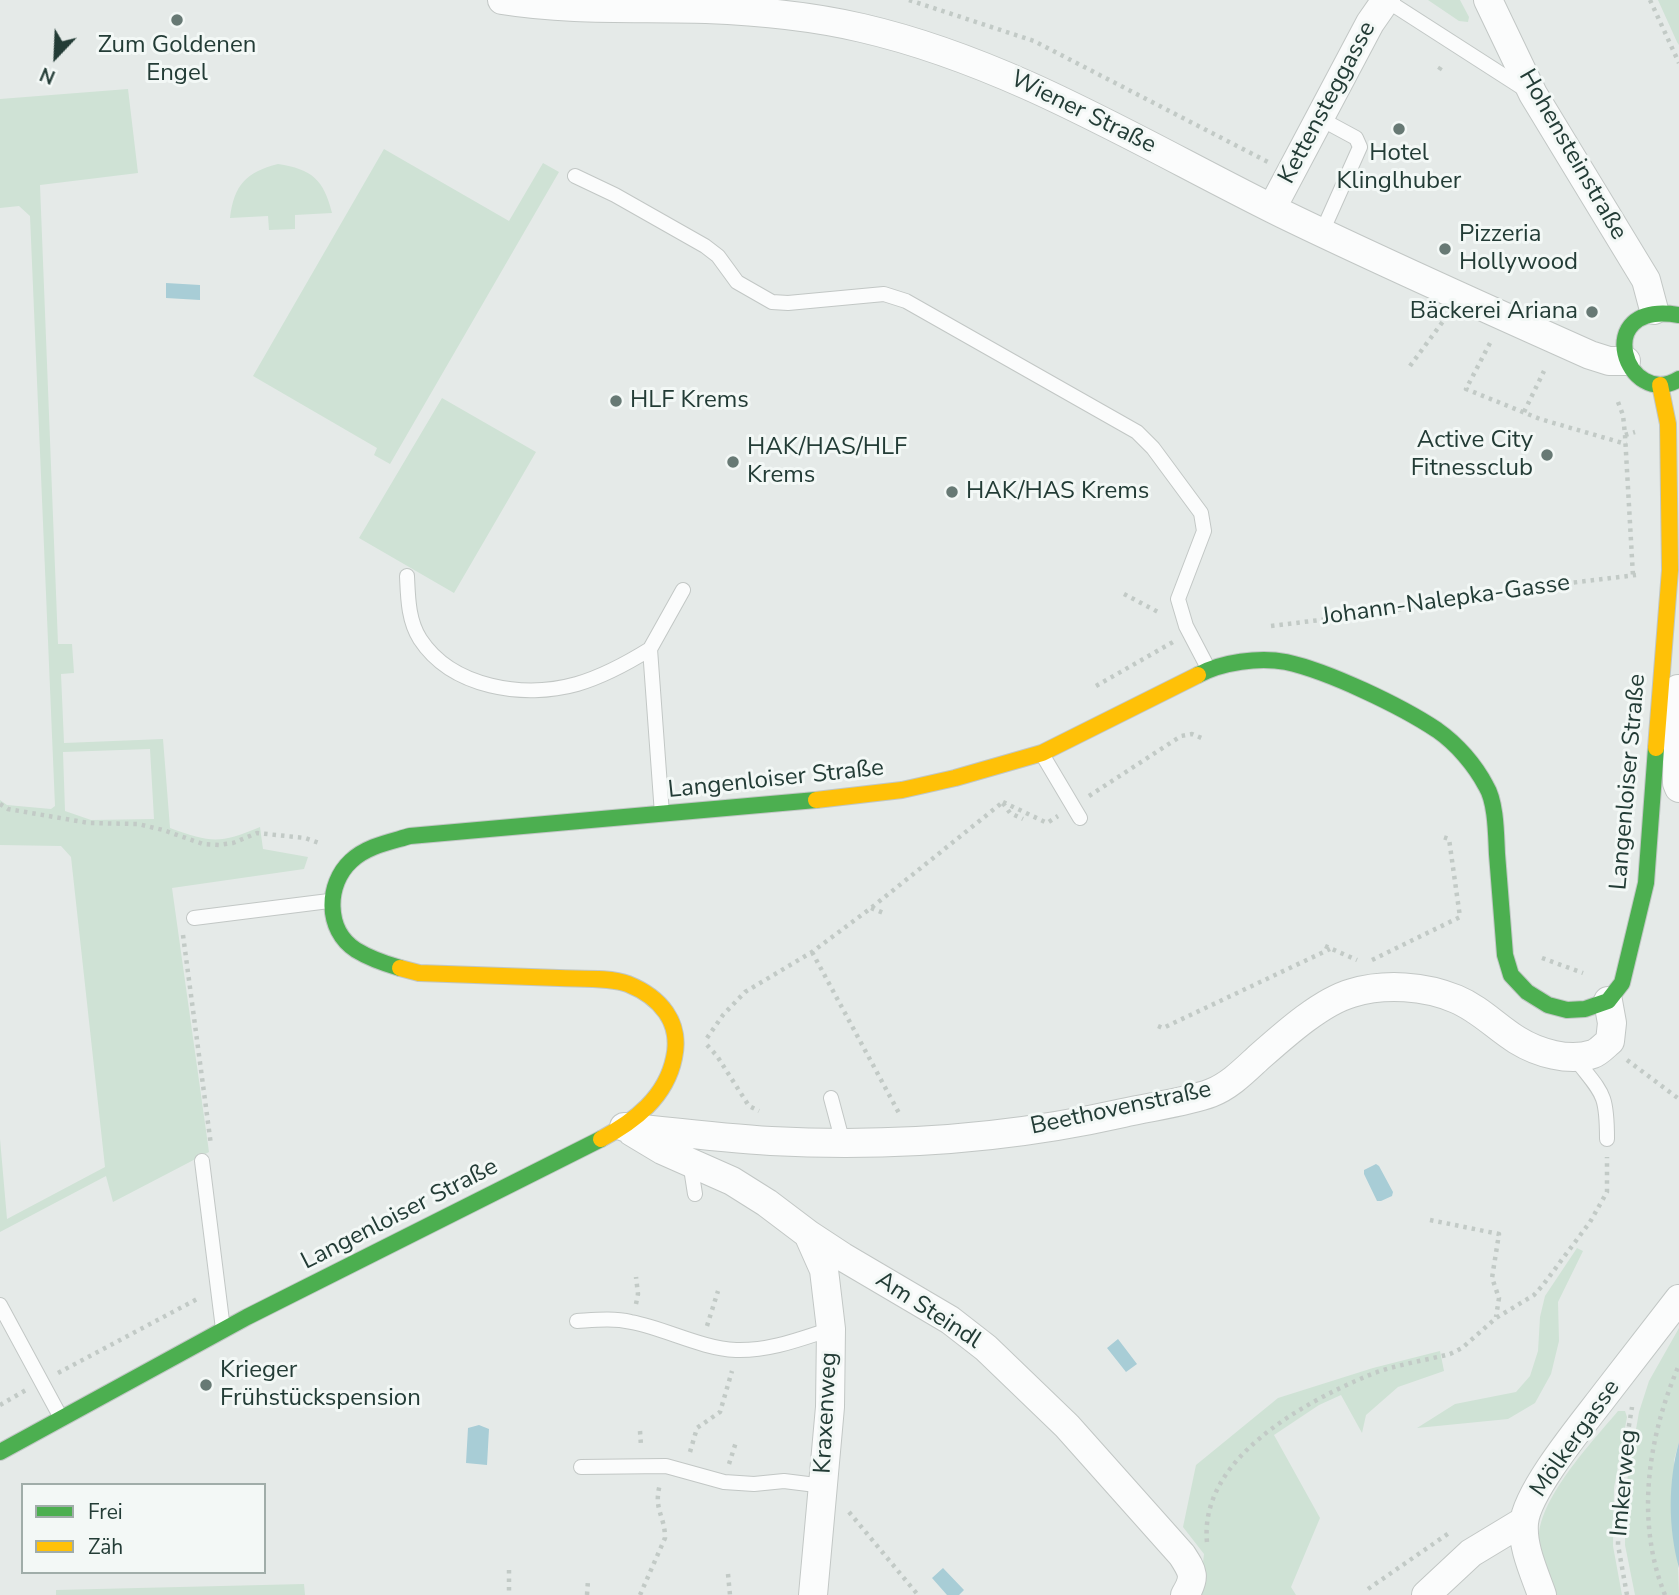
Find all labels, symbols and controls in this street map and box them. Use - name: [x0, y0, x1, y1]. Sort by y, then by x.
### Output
- marker: Zum Goldenen Engel: [169, 12, 185, 28]
- street label: Kettensteggasse: [1273, 17, 1383, 189]
- north arrow: [21, 21, 91, 91]
- place label: Zum Goldenen Engel: [98, 32, 256, 88]
- text: N: [36, 61, 59, 90]
- street label: Wiener Straße: [1006, 65, 1160, 161]
- street label: Hohensteinstraße: [1512, 65, 1632, 245]
- marker: Hotel Klinglhuber: [1391, 121, 1407, 137]
- place label: Hotel Klinglhuber: [1337, 140, 1461, 196]
- place label: Pizzeria Hollywood: [1459, 221, 1578, 277]
- marker: Pizzeria Hollywood: [1437, 241, 1453, 257]
- place label: Bäckerei Ariana: [1410, 298, 1578, 326]
- marker: Bäckerei Ariana: [1584, 304, 1600, 320]
- place label: HLF Krems: [630, 387, 749, 415]
- marker: HLF Krems: [608, 393, 624, 409]
- place label: Active City Fitnessclub: [1411, 427, 1533, 483]
- place label: HAK/HAS/HLF Krems: [747, 434, 907, 490]
- marker: Active City Fitnessclub: [1539, 447, 1555, 463]
- marker: HAK/HAS/HLF Krems: [725, 454, 741, 470]
- place label: HAK/HAS Krems: [966, 478, 1149, 506]
- marker: HAK/HAS Krems: [944, 484, 960, 500]
- street label: Johann-Nalepka-Gasse: [1320, 569, 1572, 633]
- street label: Langenloiser Straße: [1605, 673, 1653, 891]
- street label: Langenloiser Straße: [667, 754, 885, 806]
- street label: Beethovenstraße: [1028, 1076, 1214, 1142]
- street label: Langenloiser Straße: [297, 1153, 503, 1277]
- street label: Am Steindl: [870, 1266, 986, 1356]
- street label: Kraxenweg: [809, 1352, 845, 1474]
- place label: Krieger Frühstückspension: [220, 1357, 421, 1413]
- street label: Mölkergasse: [1525, 1375, 1627, 1503]
- marker: Krieger Frühstückspension: [198, 1377, 214, 1393]
- street label: Imkerweg: [1606, 1428, 1644, 1538]
- legend: [21, 1483, 266, 1574]
- text: Frei: [88, 1498, 123, 1526]
- text: Zäh: [88, 1533, 123, 1561]

